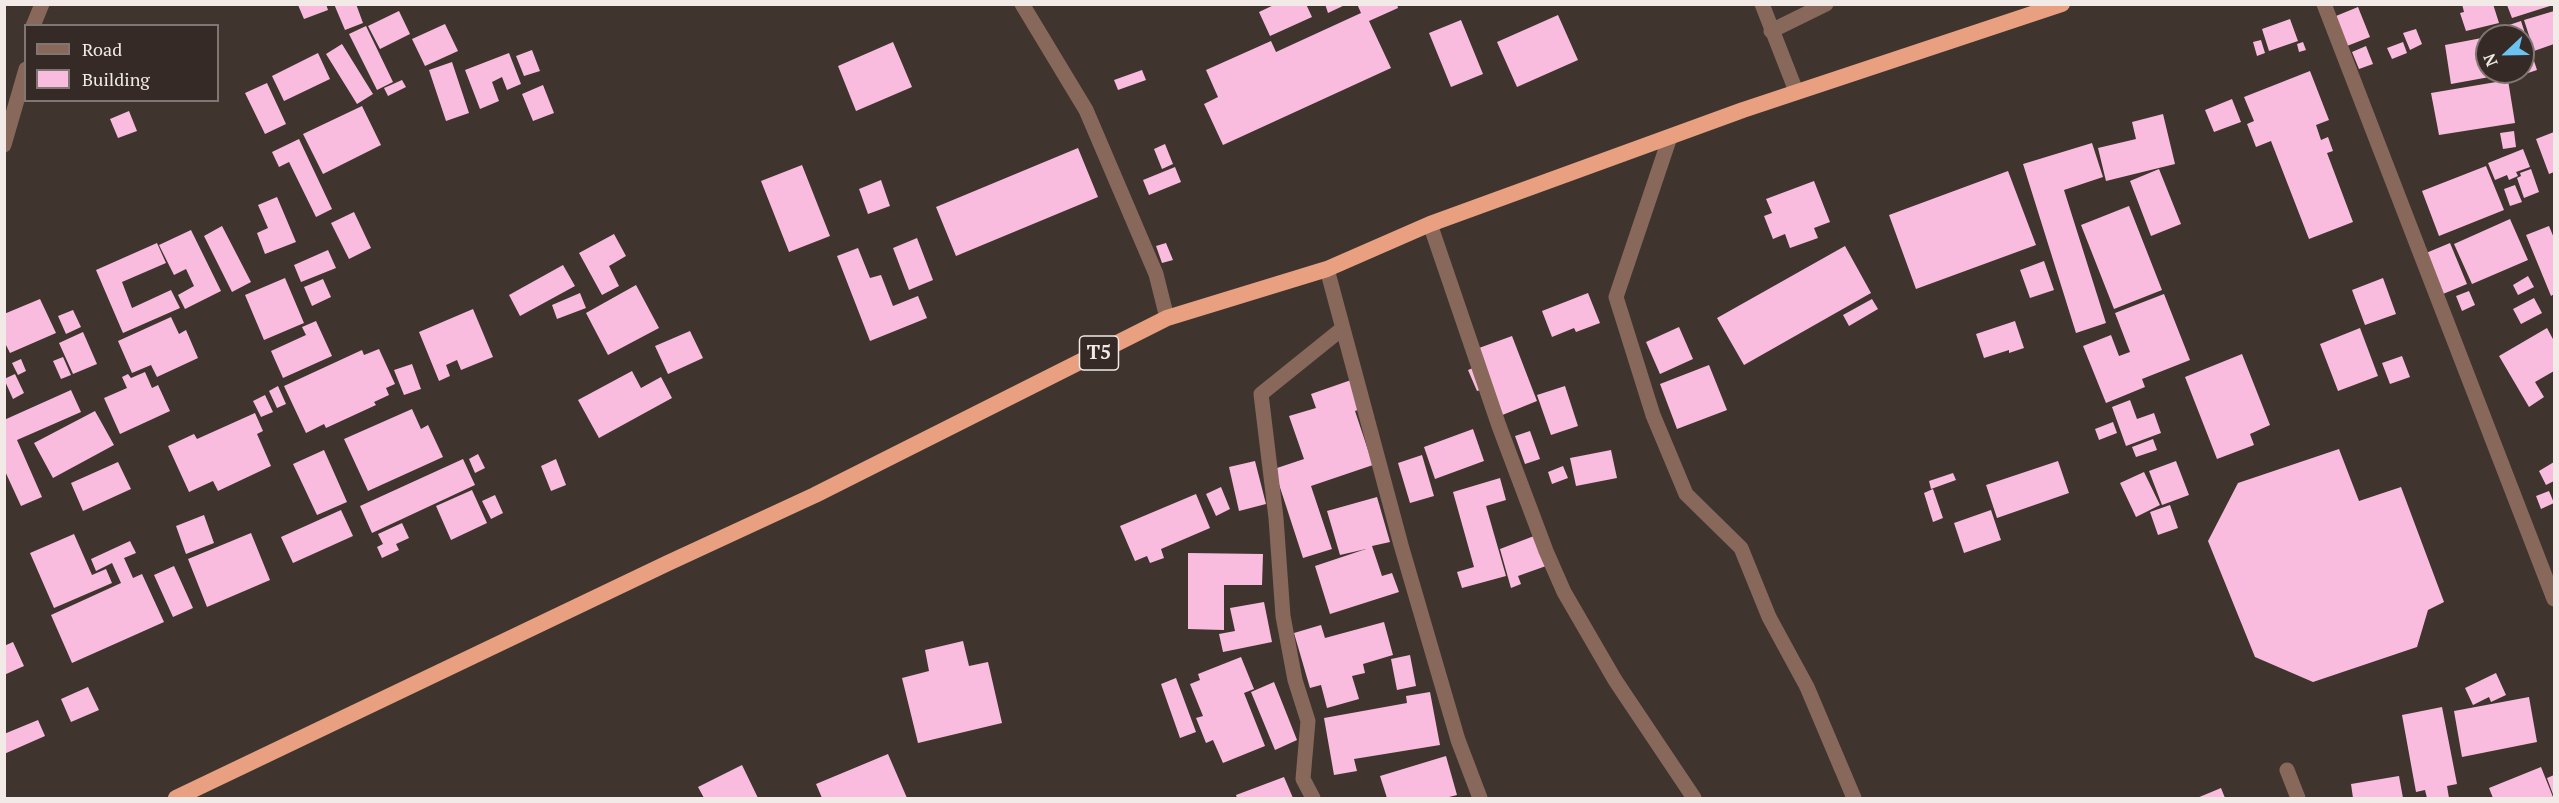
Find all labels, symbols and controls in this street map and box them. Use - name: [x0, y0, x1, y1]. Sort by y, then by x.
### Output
- legend: [24, 24, 219, 102]
- north arrow: [2475, 24, 2535, 84]
- text: Road: [82, 37, 122, 61]
- text: N: [2478, 50, 2503, 70]
- text: Building: [82, 67, 150, 91]
- road number: T5: [1080, 336, 1118, 370]

